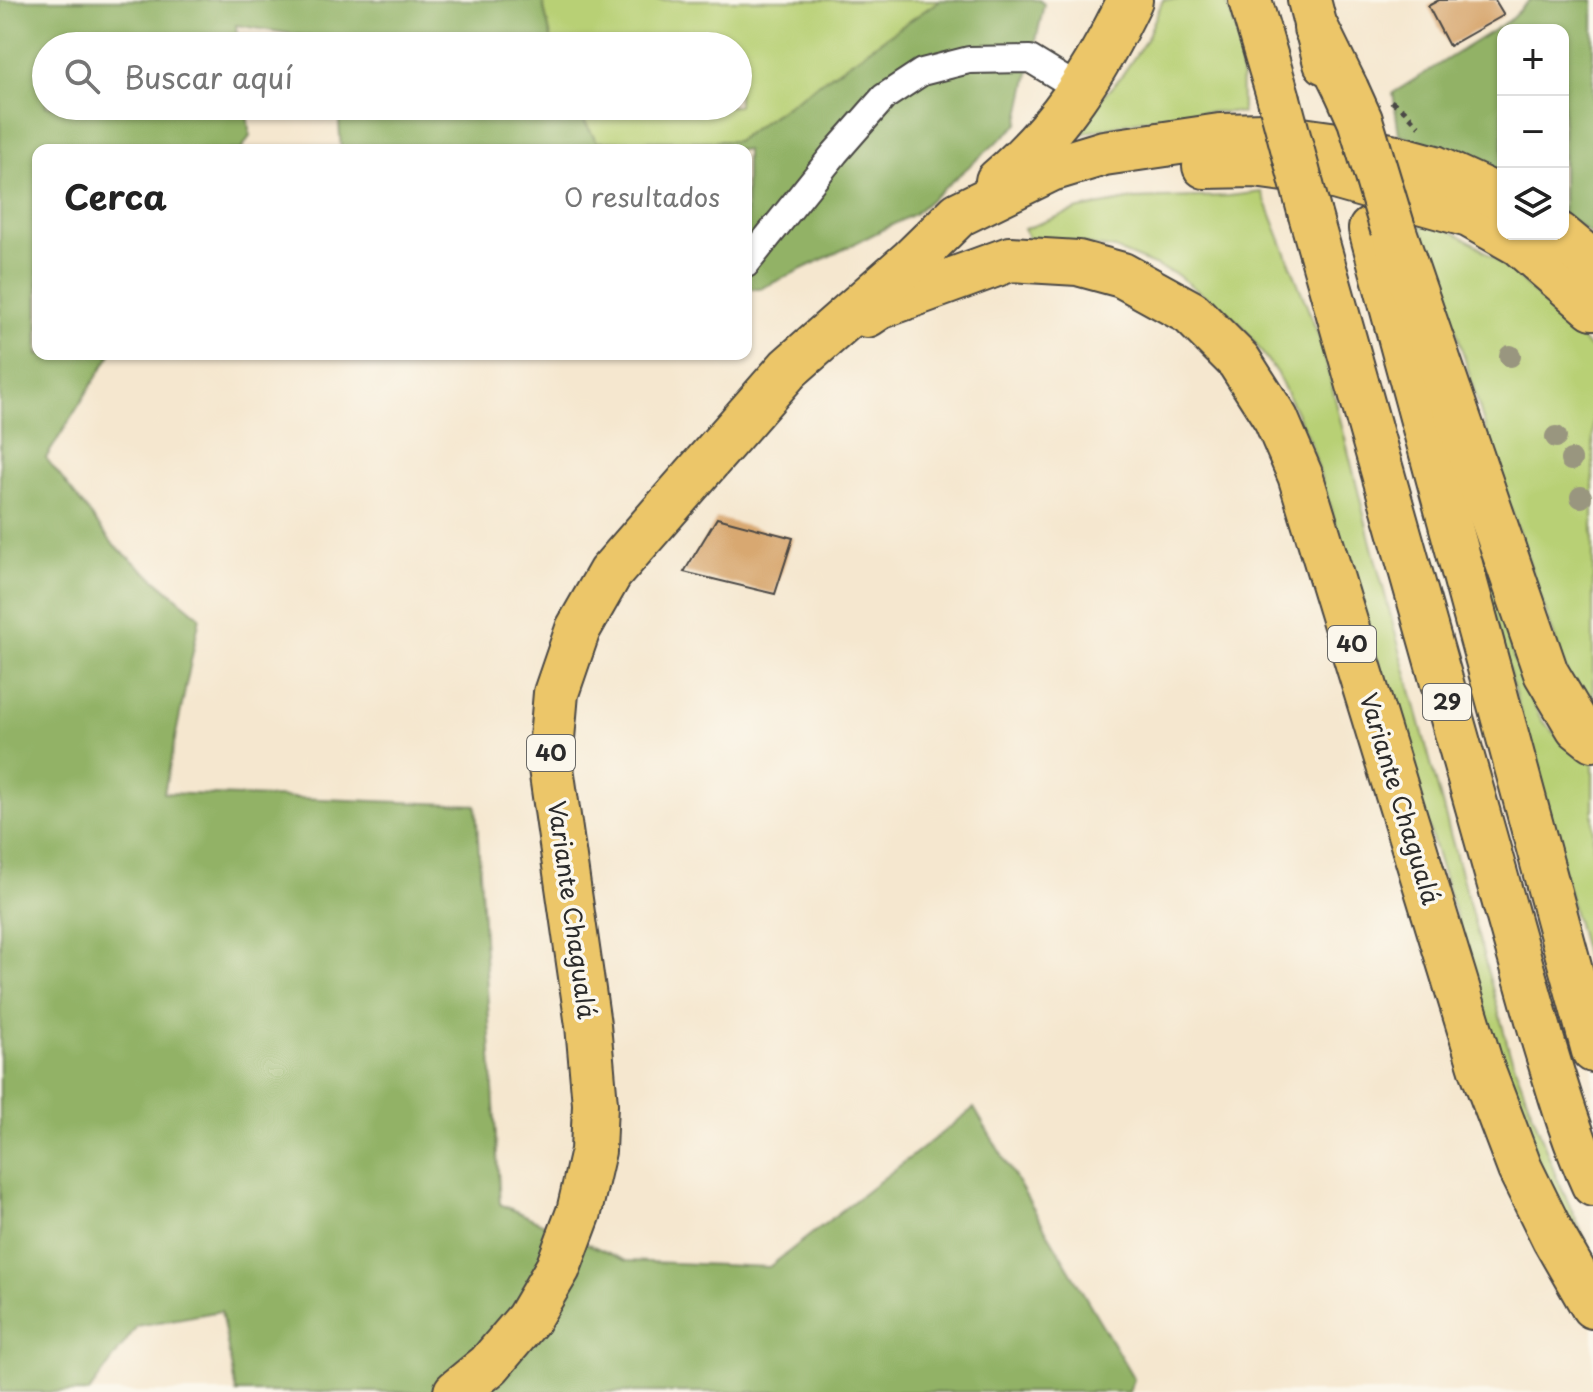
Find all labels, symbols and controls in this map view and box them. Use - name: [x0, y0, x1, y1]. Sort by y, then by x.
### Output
- map controls: [1497, 24, 1569, 240]
- button: +: [1497, 24, 1569, 96]
- search box: [32, 32, 752, 120]
- icon: search: [60, 54, 104, 98]
- text: Buscar aquí: [124, 54, 293, 99]
- button: −: [1497, 96, 1569, 168]
- button: layers: [1497, 168, 1569, 240]
- text: Cerca: [64, 170, 167, 222]
- text: 0 resultados: [564, 177, 720, 216]
- road number: 40: [1328, 626, 1376, 662]
- road number: 29: [1423, 684, 1471, 720]
- street label: Variante Chagualá: [1352, 688, 1450, 909]
- road number: 40: [527, 735, 575, 771]
- street label: Variante Chagualá: [540, 798, 606, 1021]

